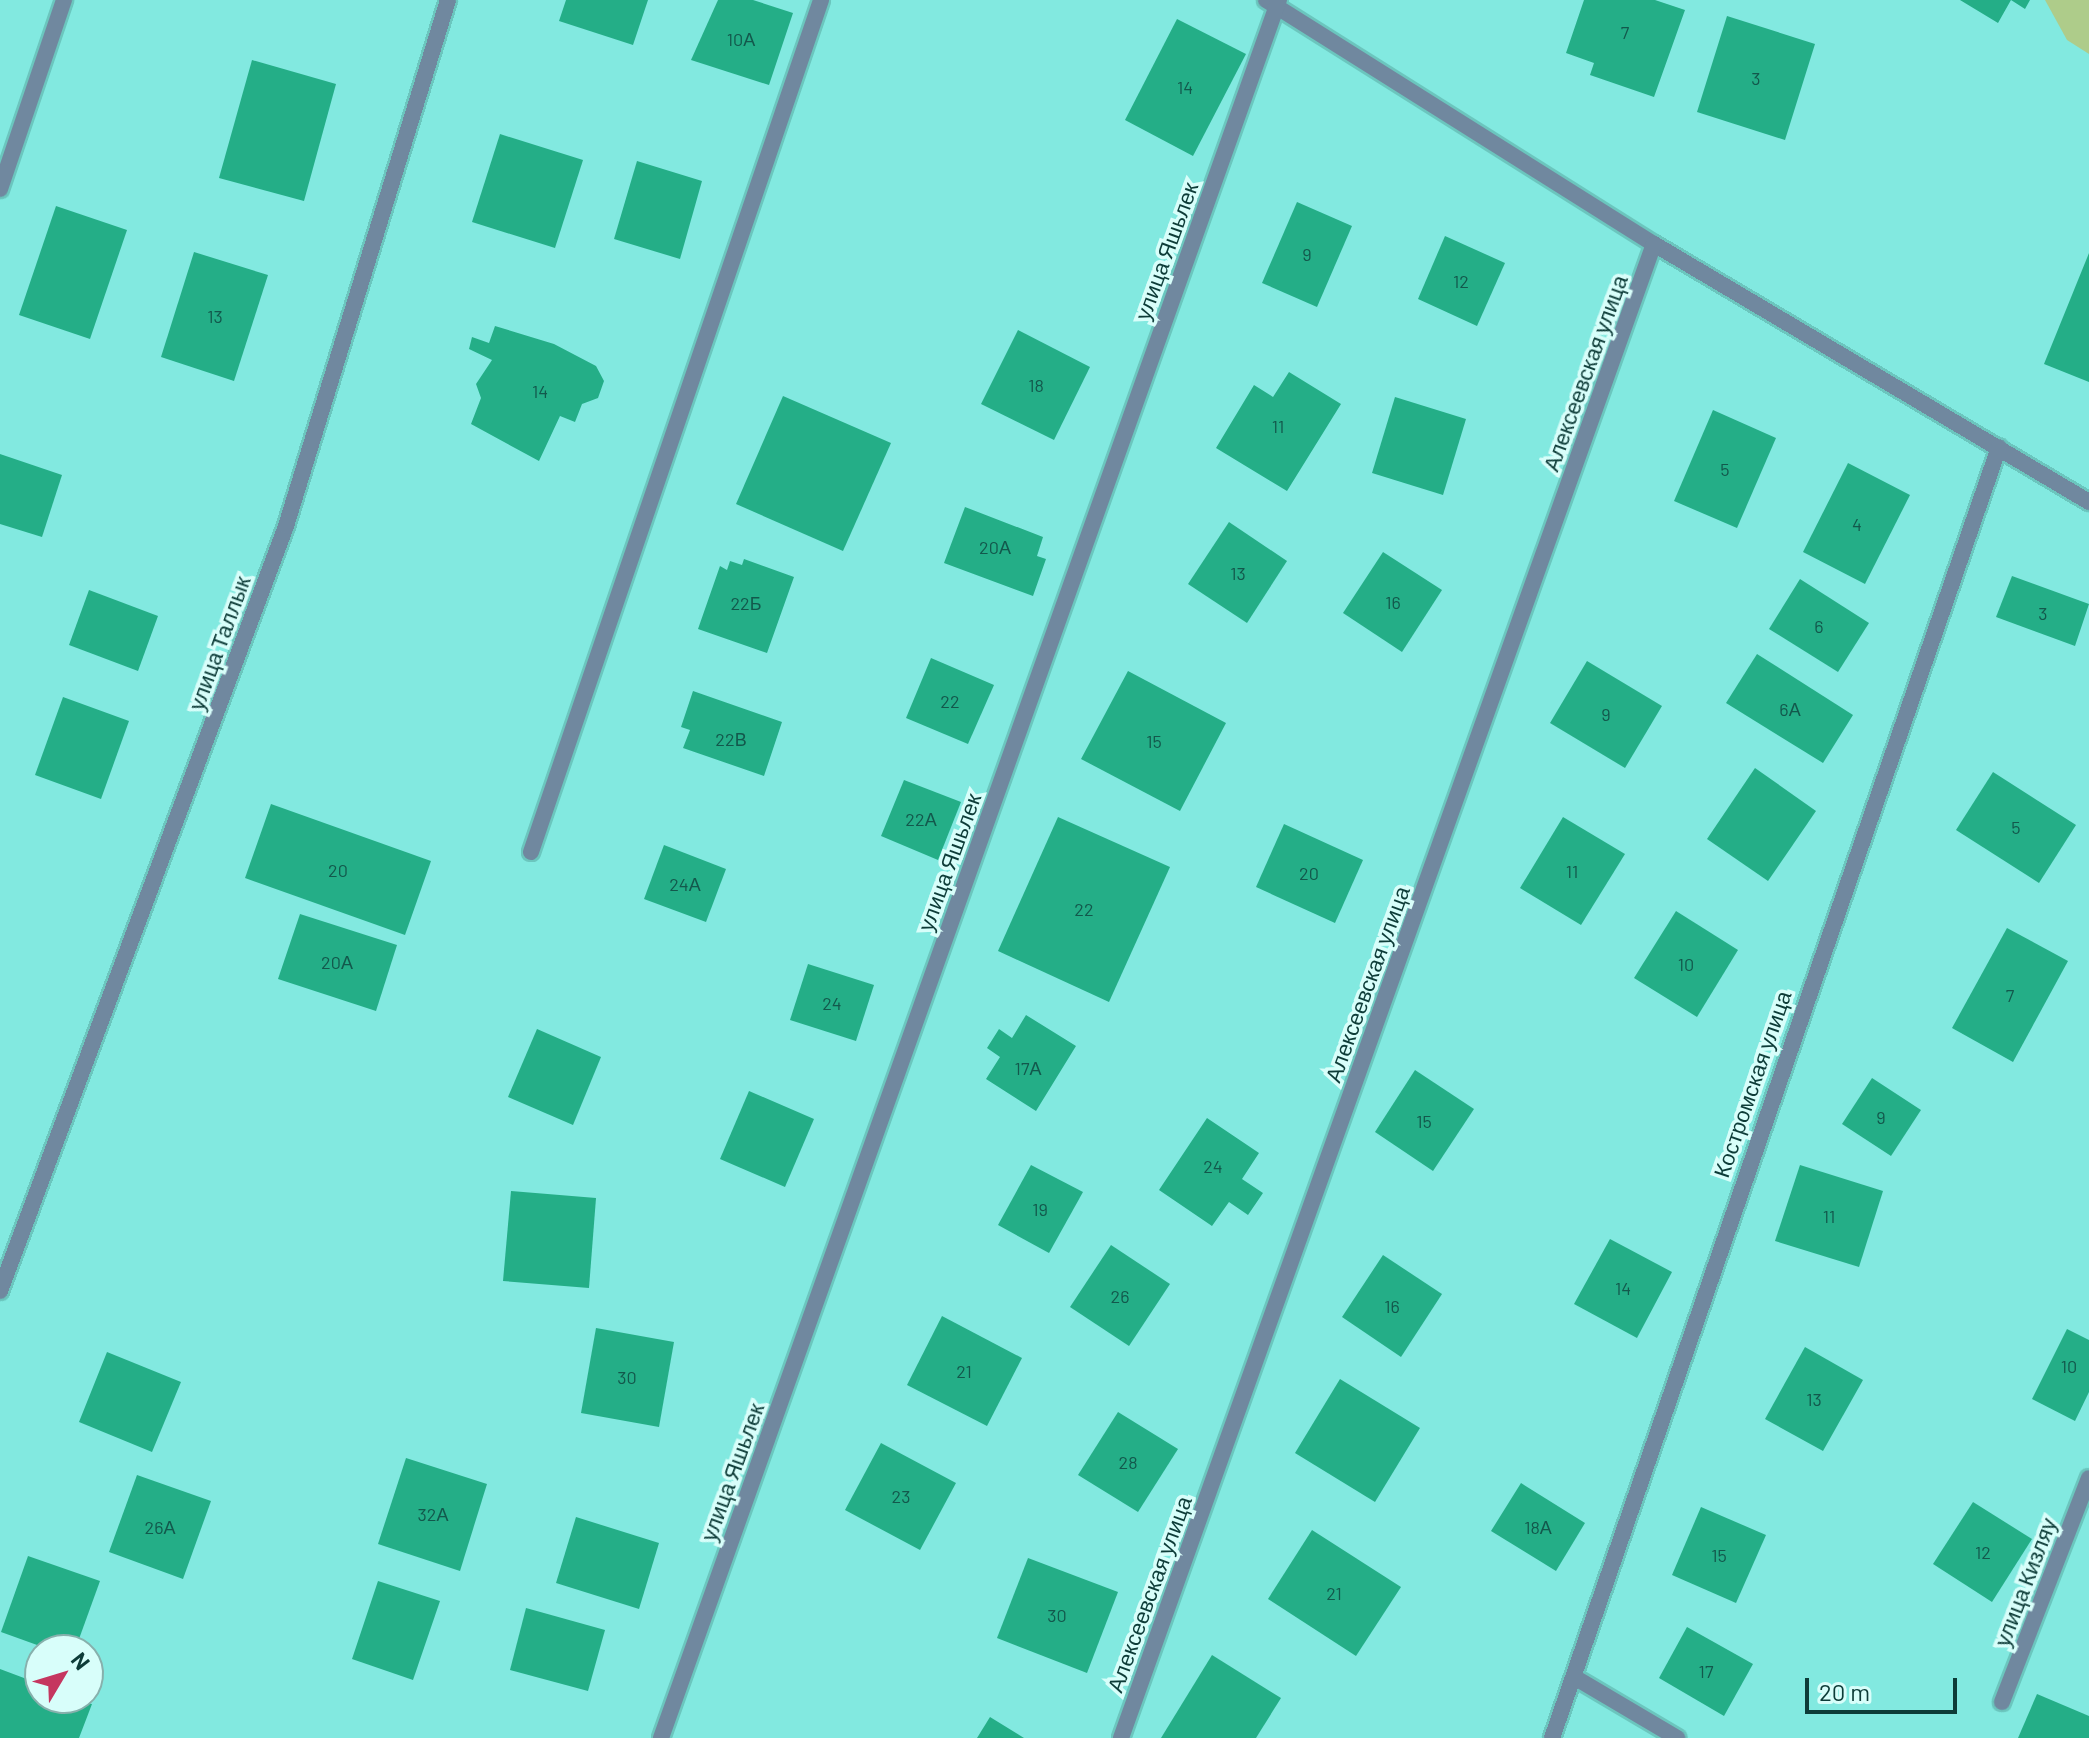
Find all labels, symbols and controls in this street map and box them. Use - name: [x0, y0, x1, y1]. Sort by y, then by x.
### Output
- house number: 7: [1621, 21, 1629, 43]
- house number: 10А: [727, 28, 755, 50]
- house number: 3: [1751, 67, 1761, 89]
- house number: 14: [1177, 76, 1193, 98]
- street label: улица Яшьлек: [1129, 179, 1203, 323]
- house number: 9: [1302, 243, 1312, 265]
- house number: 12: [1453, 270, 1469, 292]
- street label: Алексеевская улица: [1537, 271, 1633, 475]
- house number: 13: [207, 305, 223, 327]
- house number: 18: [1028, 374, 1044, 396]
- house number: 14: [532, 380, 548, 402]
- house number: 11: [1272, 415, 1284, 437]
- house number: 5: [1720, 458, 1730, 480]
- house number: 4: [1852, 513, 1862, 535]
- house number: 20А: [979, 536, 1011, 558]
- house number: 13: [1230, 562, 1246, 584]
- street label: улица Таллык: [183, 572, 255, 714]
- house number: 16: [1385, 591, 1401, 613]
- house number: 22Б: [730, 592, 762, 614]
- house number: 3: [2038, 602, 2048, 624]
- house number: 6: [1814, 615, 1824, 637]
- house number: 22: [940, 690, 960, 712]
- house number: 6А: [1779, 698, 1801, 720]
- house number: 9: [1601, 703, 1611, 725]
- house number: 22В: [715, 728, 747, 750]
- house number: 15: [1146, 730, 1162, 752]
- street label: улица Яшьлек: [912, 790, 986, 934]
- house number: 22А: [905, 808, 937, 830]
- house number: 5: [2011, 816, 2021, 838]
- house number: 20: [328, 859, 348, 881]
- house number: 11: [1566, 860, 1578, 882]
- house number: 20: [1299, 862, 1319, 884]
- house number: 24А: [669, 873, 701, 895]
- street label: Алексеевская улица: [1319, 882, 1415, 1086]
- house number: 22: [1074, 898, 1094, 920]
- house number: 20А: [321, 951, 353, 973]
- house number: 10: [1678, 953, 1694, 975]
- house number: 7: [2006, 984, 2014, 1006]
- street label: Костромская улица: [1708, 987, 1796, 1181]
- house number: 24: [822, 992, 842, 1014]
- house number: 17А: [1015, 1057, 1041, 1079]
- house number: 9: [1876, 1106, 1886, 1128]
- house number: 15: [1416, 1110, 1432, 1132]
- house number: 24: [1203, 1155, 1223, 1177]
- house number: 19: [1032, 1198, 1048, 1220]
- house number: 11: [1823, 1205, 1835, 1227]
- house number: 14: [1615, 1277, 1631, 1299]
- house number: 26: [1111, 1285, 1129, 1307]
- house number: 16: [1384, 1295, 1400, 1317]
- house number: 10: [2061, 1355, 2077, 1377]
- house number: 21: [956, 1360, 972, 1382]
- house number: 30: [617, 1366, 637, 1388]
- house number: 13: [1806, 1388, 1822, 1410]
- street label: улица Яшьлек: [695, 1400, 769, 1544]
- house number: 28: [1118, 1451, 1138, 1473]
- house number: 23: [892, 1485, 910, 1507]
- street label: Алексеевская улица: [1101, 1492, 1197, 1696]
- house number: 32А: [418, 1503, 448, 1525]
- street label: улица Кизляу: [1988, 1514, 2062, 1650]
- house number: 26А: [145, 1516, 175, 1538]
- house number: 18А: [1524, 1516, 1552, 1538]
- house number: 12: [1975, 1541, 1991, 1563]
- house number: 15: [1711, 1544, 1727, 1566]
- house number: 21: [1326, 1582, 1342, 1604]
- house number: 30: [1047, 1604, 1067, 1626]
- north arrow: [24, 1634, 104, 1714]
- text: N: [67, 1647, 96, 1674]
- house number: 17: [1699, 1660, 1713, 1682]
- scale bar: [1809, 1662, 1961, 1712]
- text: 20 m: [1819, 1677, 1870, 1706]

